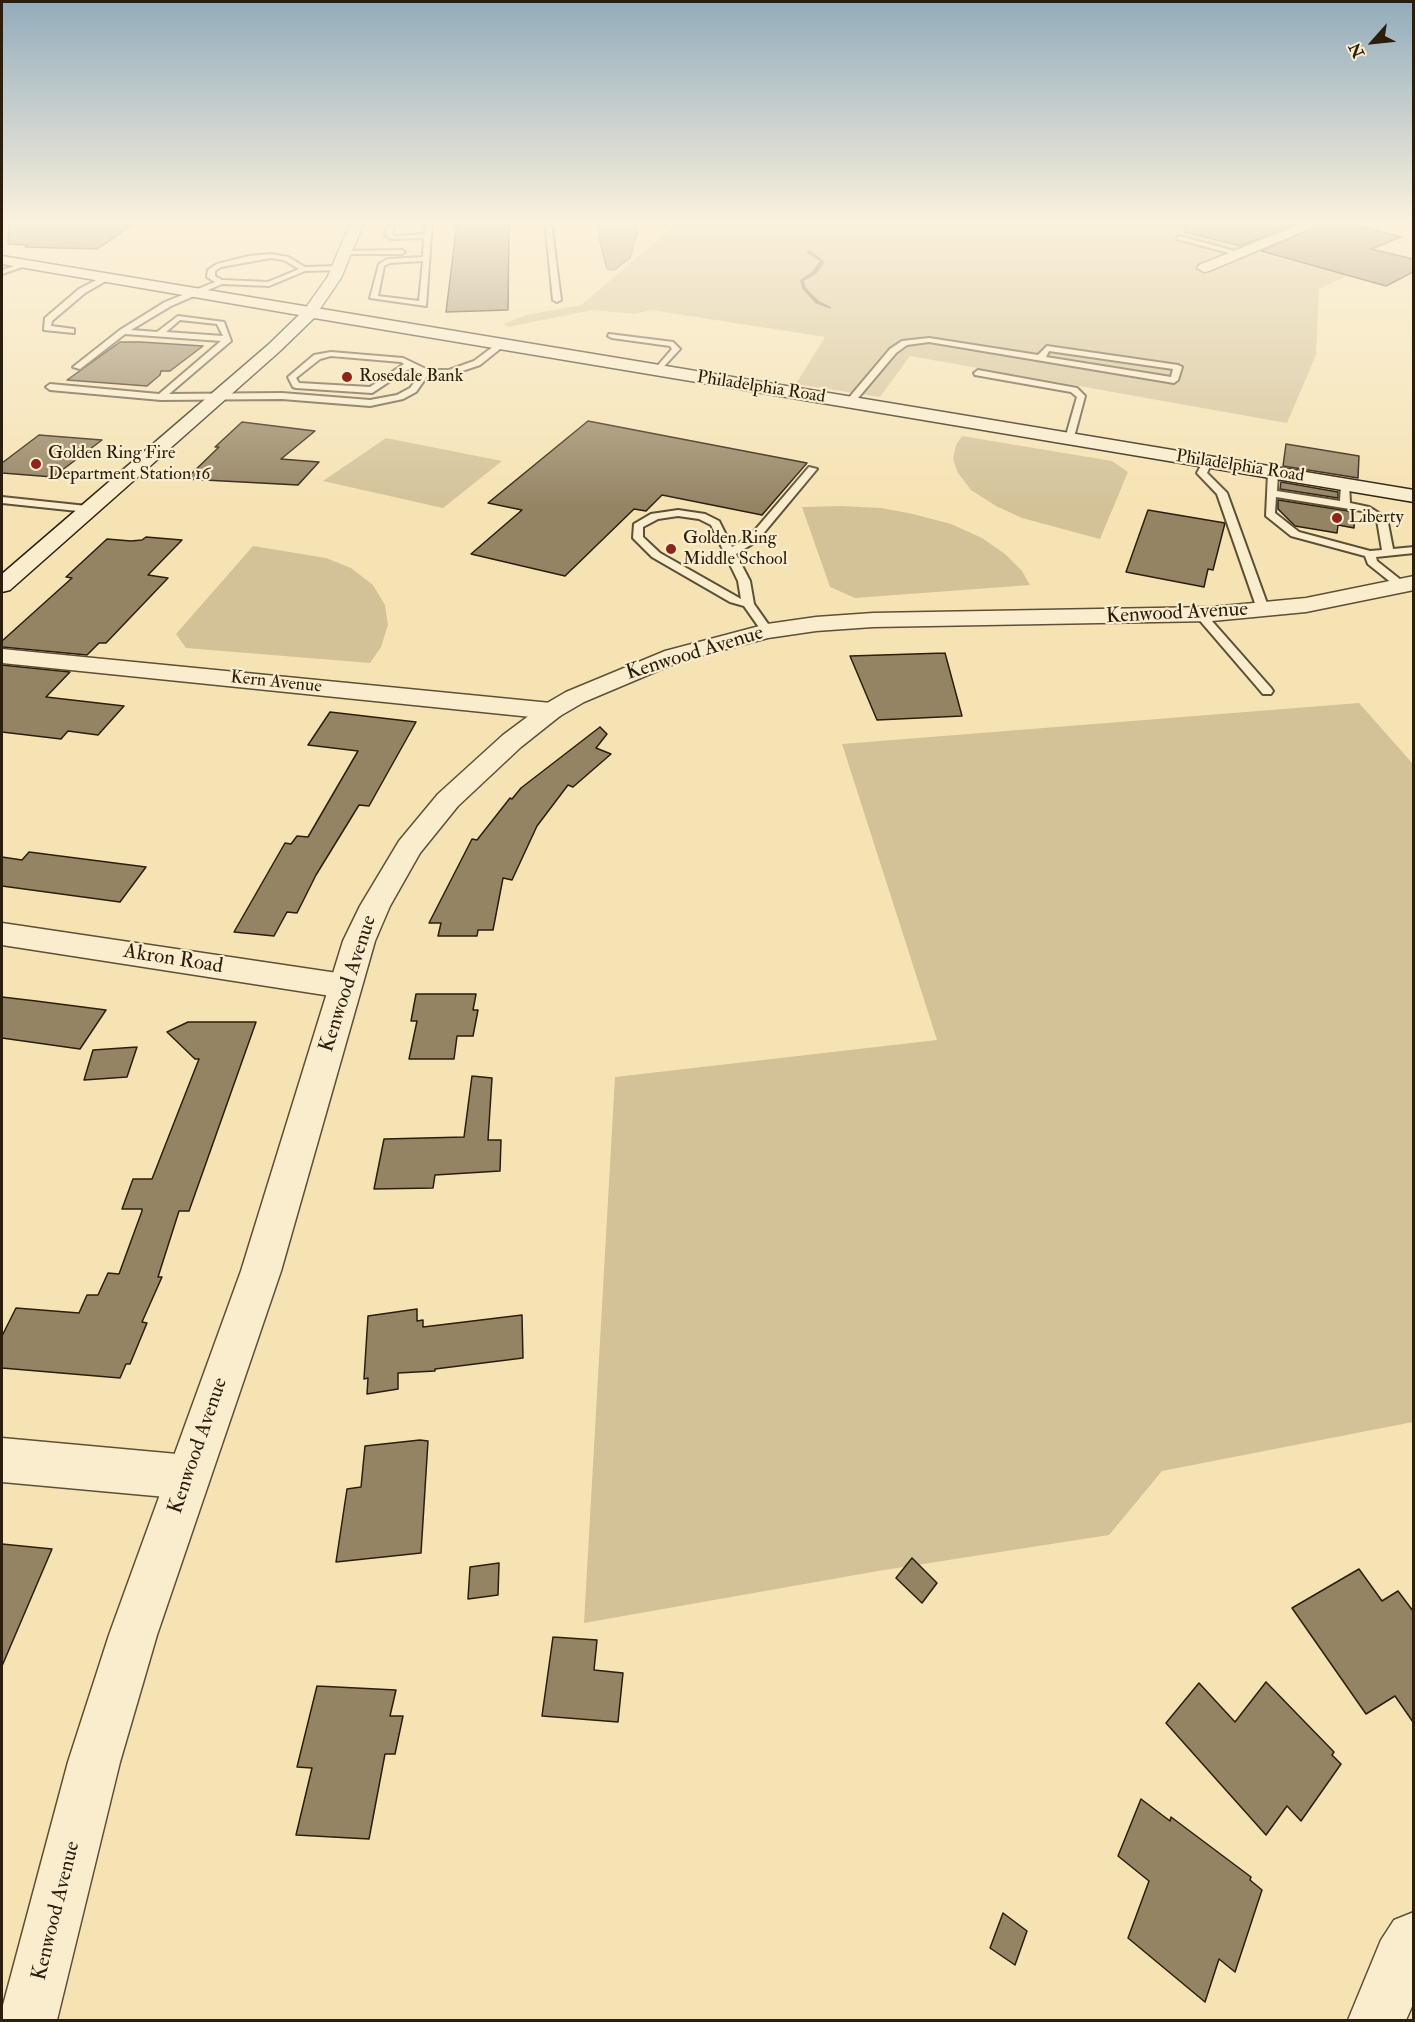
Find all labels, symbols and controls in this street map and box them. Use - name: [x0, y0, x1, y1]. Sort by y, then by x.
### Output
- north arrow: [1343, 12, 1403, 72]
- text: N: [1345, 39, 1369, 61]
- place label: Rosedale Bank: [359, 366, 463, 388]
- street label: Philadelphia Road: [695, 367, 827, 409]
- marker: Rosedale Bank: [340, 370, 354, 384]
- place label: Golden Ring Fire Department Station 16: [48, 443, 210, 486]
- street label: Philadelphia Road: [1174, 446, 1306, 488]
- marker: Golden Ring Fire Department Station 16: [29, 457, 43, 471]
- place label: Liberty: [1349, 507, 1404, 529]
- marker: Liberty: [1330, 511, 1344, 525]
- place label: Golden Ring Middle School: [683, 528, 787, 570]
- marker: Golden Ring Middle School: [664, 542, 678, 556]
- street label: Kenwood Avenue: [1105, 598, 1249, 630]
- street label: Kenwood Avenue: [623, 621, 767, 687]
- street label: Kern Avenue: [229, 667, 323, 699]
- street label: Kenwood Avenue: [315, 912, 383, 1056]
- street label: Akron Road: [121, 940, 225, 980]
- street label: Kenwood Avenue: [164, 1375, 234, 1517]
- street label: Kenwood Avenue: [28, 1839, 86, 1983]

